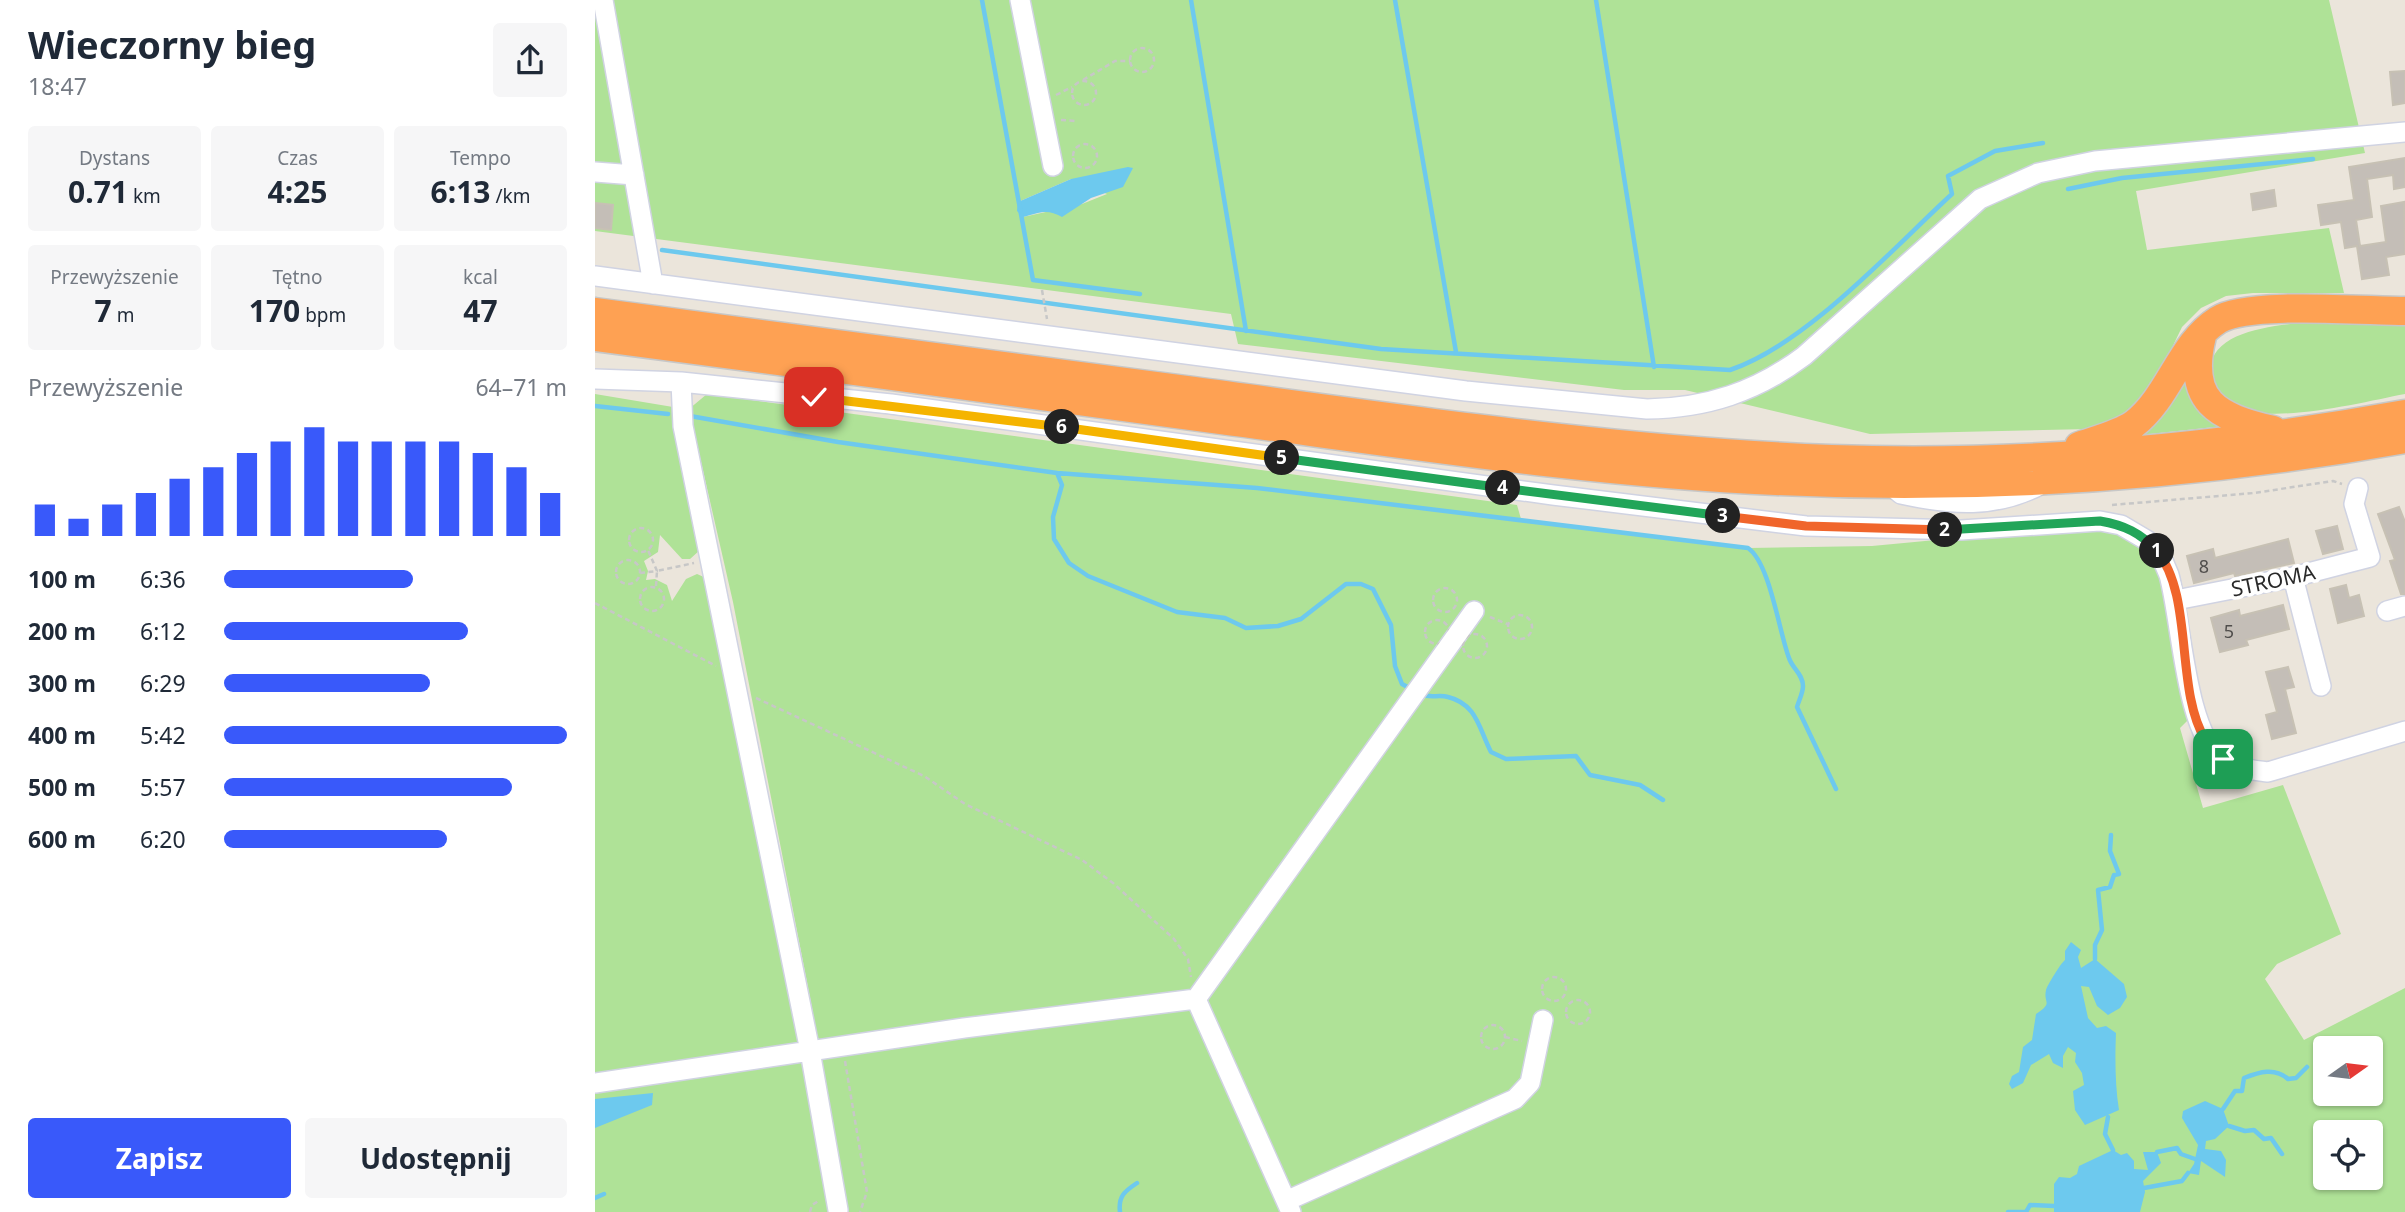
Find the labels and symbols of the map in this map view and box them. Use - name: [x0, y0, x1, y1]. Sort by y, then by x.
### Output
- pin: [784, 367, 844, 427]
- pin: 6: [1044, 410, 1079, 444]
- pin: 5: [1265, 440, 1299, 476]
- pin: 4: [1485, 470, 1521, 505]
- pin: 3: [1705, 498, 1741, 534]
- pin: 2: [1927, 512, 1963, 548]
- pin: 1: [2139, 534, 2175, 568]
- house number: 8: [2199, 554, 2209, 578]
- street label: STROMA: [2228, 557, 2318, 603]
- house number: 5: [2224, 619, 2234, 643]
- pin: [2193, 729, 2253, 789]
- north arrow: [2313, 1036, 2383, 1106]

